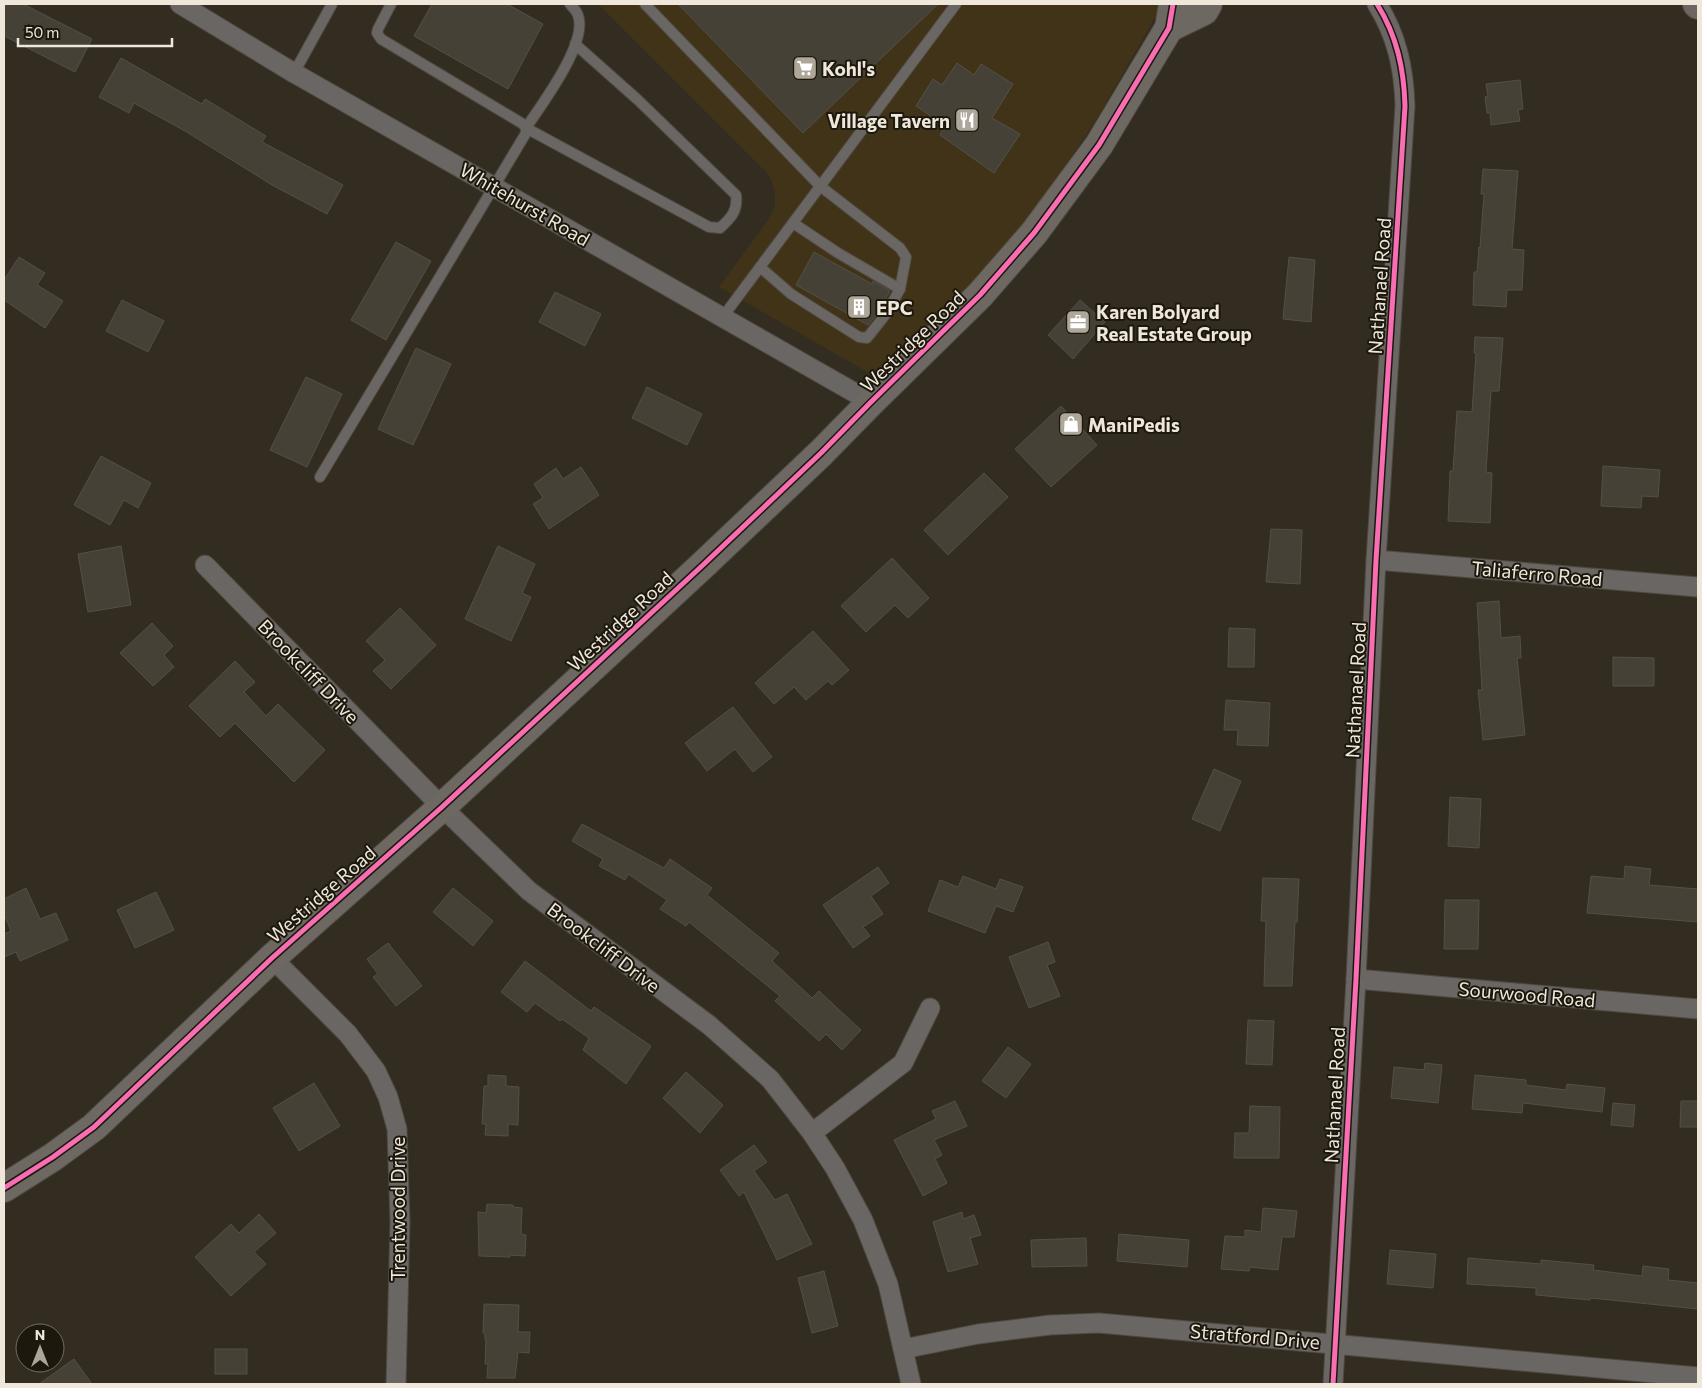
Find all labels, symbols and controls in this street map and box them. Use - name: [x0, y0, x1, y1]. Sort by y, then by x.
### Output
- scale bar: [18, 15, 171, 47]
- text: 50 m: [25, 23, 59, 41]
- supermarket icon: Kohl's: [792, 55, 818, 81]
- place label: Kohl's: [822, 57, 875, 80]
- restaurant icon: Village Tavern: [954, 107, 980, 133]
- place label: Village Tavern: [828, 109, 950, 132]
- street label: Whitehurst Road: [456, 158, 594, 250]
- street label: Nathanael Road: [1363, 217, 1395, 355]
- street label: Westridge Road: [855, 285, 969, 397]
- building icon: EPC: [846, 294, 872, 320]
- place label: EPC: [876, 296, 913, 319]
- place label: Karen Bolyard Real Estate Group: [1096, 300, 1252, 345]
- office icon: Karen Bolyard Real Estate Group: [1065, 309, 1091, 335]
- shop icon: ManiPedis: [1058, 411, 1084, 437]
- place label: ManiPedis: [1088, 413, 1180, 436]
- street label: Taliaferro Road: [1471, 556, 1603, 590]
- street label: Westridge Road: [562, 566, 678, 676]
- street label: Brookcliff Drive: [254, 614, 364, 728]
- street label: Nathanael Road: [1340, 621, 1370, 759]
- street label: Westridge Road: [262, 841, 380, 947]
- street label: Brookcliff Drive: [543, 897, 665, 997]
- street label: Sourwood Road: [1458, 977, 1596, 1011]
- street label: Nathanael Road: [1319, 1026, 1349, 1164]
- street label: Trentwood Drive: [386, 1137, 409, 1281]
- street label: Stratford Drive: [1189, 1319, 1321, 1353]
- north arrow: [15, 1323, 65, 1373]
- text: N: [35, 1326, 45, 1343]

